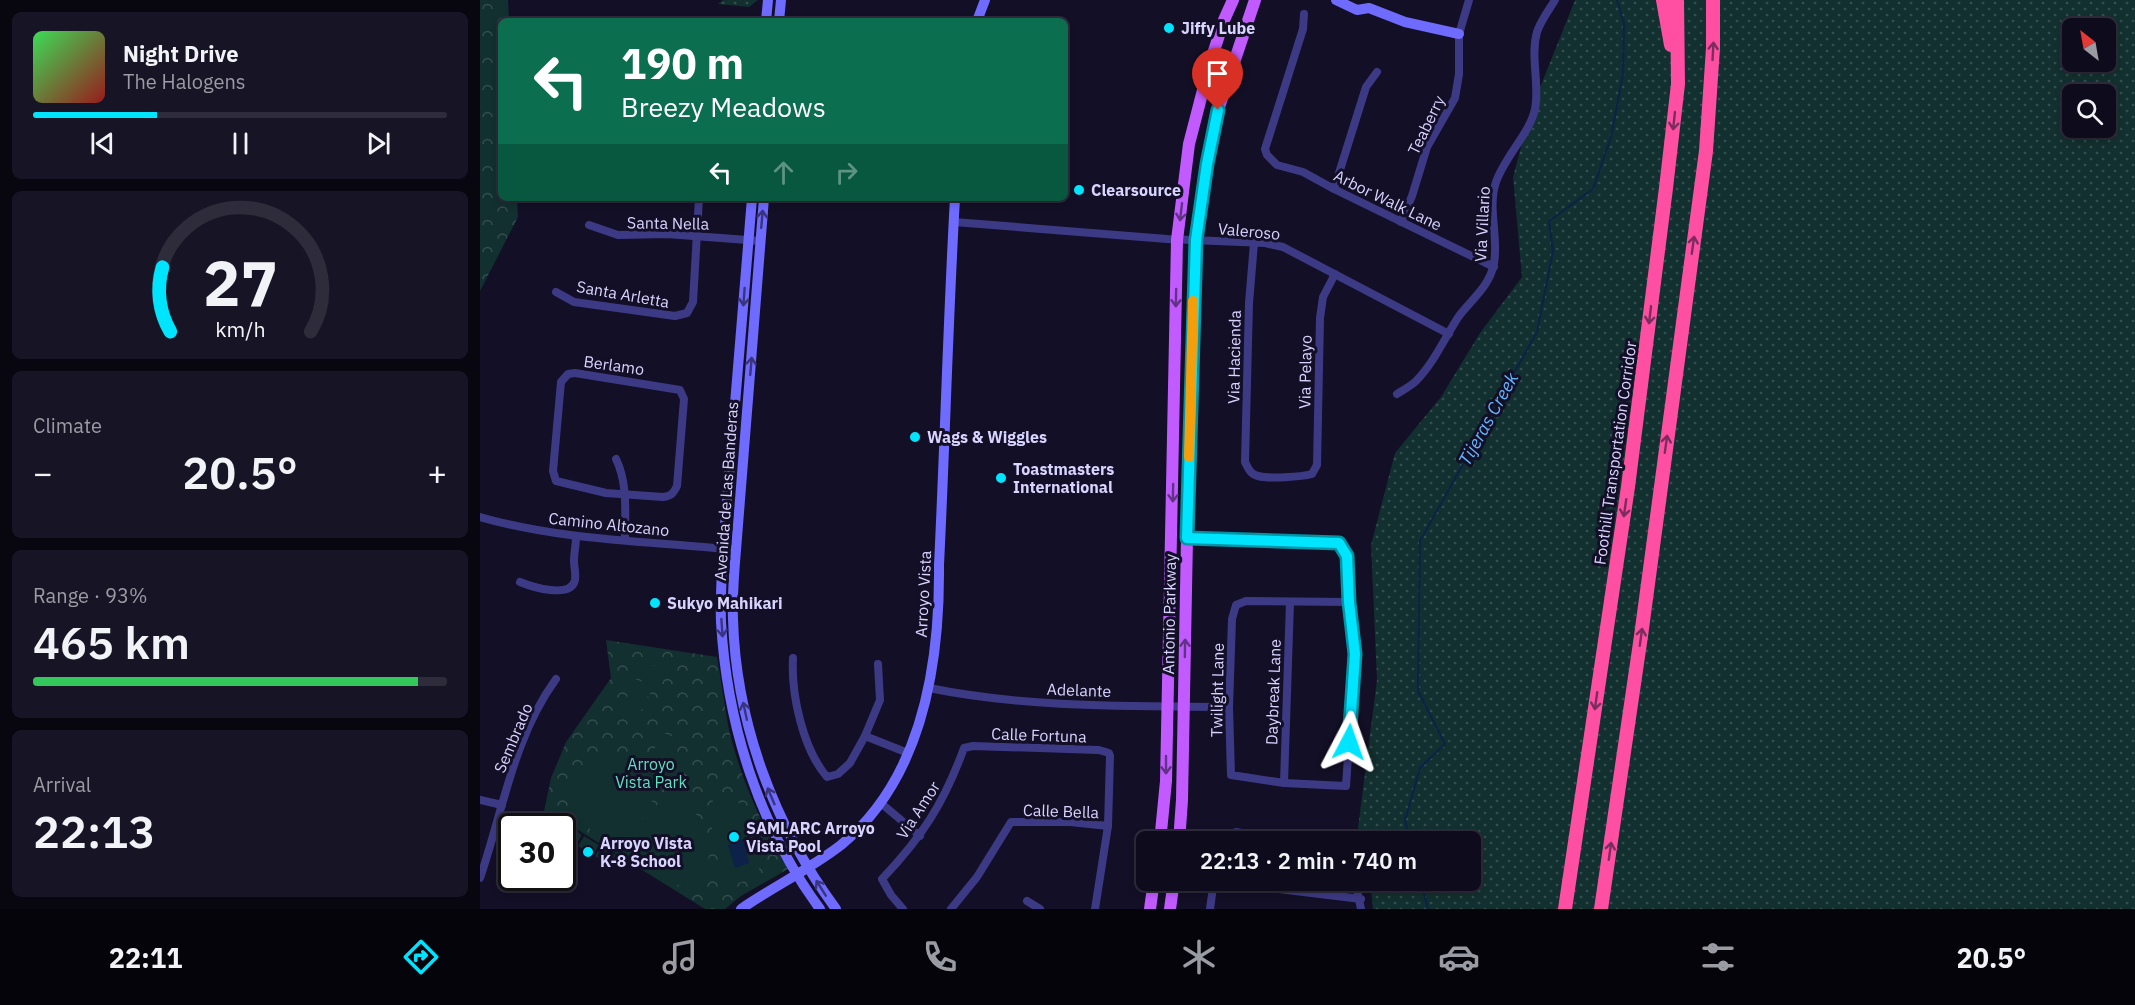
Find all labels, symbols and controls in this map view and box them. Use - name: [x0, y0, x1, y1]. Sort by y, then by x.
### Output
- place label: Jiffy Lube: [1181, 18, 1255, 38]
- north arrow: [2062, 18, 2116, 72]
- map controls: [2062, 18, 2116, 138]
- marker: Jiffy Lube: [1162, 21, 1176, 35]
- text: 190 m: [621, 36, 744, 91]
- text: Night Drive: [123, 39, 239, 68]
- icon: left: [522, 42, 600, 120]
- one-way arrow: [1707, 42, 1718, 62]
- pin: [1192, 48, 1243, 110]
- icon: arrive: [1201, 57, 1234, 90]
- text: The Halogens: [123, 68, 245, 95]
- button: search: [2062, 84, 2116, 138]
- text: Breezy Meadows: [621, 89, 826, 124]
- street label: Teaberry: [1403, 92, 1449, 158]
- one-way arrow: [1668, 111, 1679, 131]
- icon: previous: [86, 127, 119, 160]
- icon: pause: [224, 127, 257, 160]
- icon: next: [362, 127, 395, 160]
- icon: left: [704, 156, 737, 189]
- icon: ahead: [767, 156, 800, 189]
- icon: right: [830, 156, 863, 189]
- street label: Arbor Walk Lane: [1331, 165, 1445, 235]
- place label: Clearsource: [1091, 180, 1181, 200]
- marker: Clearsource: [1072, 183, 1086, 197]
- street label: Via Villario: [1470, 186, 1494, 262]
- one-way arrow: [1175, 202, 1186, 222]
- one-way arrow: [757, 210, 768, 230]
- street label: Santa Nella: [627, 212, 710, 234]
- street label: Valeroso: [1217, 218, 1281, 244]
- one-way arrow: [1688, 236, 1699, 256]
- text: 27: [203, 242, 277, 323]
- street label: Santa Arletta: [575, 276, 671, 312]
- one-way arrow: [738, 287, 749, 307]
- one-way arrow: [1170, 288, 1182, 308]
- one-way arrow: [1644, 304, 1655, 324]
- street label: Via Hacienda: [1223, 310, 1245, 404]
- text: km/h: [215, 316, 265, 344]
- street label: Via Pelayo: [1294, 335, 1316, 409]
- street label: Foothill Transportation Corridor: [1589, 340, 1641, 566]
- street label: Berlamo: [582, 351, 646, 379]
- one-way arrow: [746, 357, 757, 376]
- water label: Tijeras Creek: [1453, 368, 1523, 470]
- street label: Avenida de Las Banderas: [710, 401, 742, 581]
- text: Climate: [33, 412, 102, 439]
- place label: Wags & Wiggles: [927, 427, 1047, 447]
- marker: Wags & Wiggles: [908, 430, 922, 444]
- one-way arrow: [1661, 435, 1672, 454]
- text: 20.5°: [182, 443, 298, 501]
- text: −: [33, 451, 53, 494]
- text: +: [427, 451, 447, 494]
- place label: Toastmasters International: [1013, 459, 1114, 497]
- marker: Toastmasters International: [994, 471, 1008, 485]
- one-way arrow: [1167, 482, 1178, 502]
- one-way arrow: [1619, 498, 1630, 518]
- street label: Camino Altozano: [548, 508, 670, 540]
- street label: Arroyo Vista: [911, 550, 935, 638]
- street label: Antonio Parkway: [1158, 553, 1180, 674]
- text: Range · 93%: [33, 582, 148, 609]
- place label: Sukyo Mahikari: [667, 593, 783, 613]
- marker: Sukyo Mahikari: [648, 596, 662, 610]
- text: 465 km: [33, 613, 190, 671]
- one-way arrow: [716, 618, 727, 638]
- one-way arrow: [1635, 628, 1646, 648]
- street label: Daybreak Lane: [1261, 638, 1285, 745]
- one-way arrow: [1179, 639, 1191, 659]
- street label: Twilight Lane: [1206, 642, 1228, 737]
- street label: Adelante: [1046, 679, 1112, 701]
- one-way arrow: [1591, 691, 1602, 710]
- street label: Sembrado: [489, 700, 537, 776]
- one-way arrow: [739, 702, 751, 721]
- position arrow: [1317, 710, 1381, 774]
- street label: Calle Fortuna: [991, 723, 1087, 747]
- park label: Arroyo Vista Park: [615, 754, 687, 792]
- one-way arrow: [1160, 754, 1172, 774]
- text: Arrival: [33, 771, 91, 798]
- street label: Via Amor: [892, 777, 944, 843]
- one-way arrow: [765, 787, 777, 805]
- street label: Calle Bella: [1023, 800, 1100, 822]
- text: 22:13: [33, 802, 155, 860]
- speed limit sign: 30: [498, 813, 576, 891]
- place label: SAMLARC Arroyo Vista Pool: [746, 818, 875, 856]
- marker: SAMLARC Arroyo Vista Pool: [727, 830, 741, 844]
- place label: Arroyo Vista K-8 School: [600, 833, 692, 871]
- one-way arrow: [1604, 842, 1615, 861]
- marker: Arroyo Vista K-8 School: [581, 845, 595, 859]
- text: 22:13 · 2 min · 740 m: [1200, 846, 1417, 875]
- one-way arrow: [815, 880, 827, 897]
- icon: directions: [400, 936, 442, 978]
- icon: music: [659, 936, 701, 978]
- icon: phone: [919, 936, 961, 978]
- icon: climate: [1178, 936, 1220, 978]
- icon: car: [1438, 936, 1480, 978]
- icon: filters: [1697, 936, 1739, 978]
- text: 22:11: [109, 940, 182, 975]
- text: 20.5°: [1957, 940, 2026, 975]

